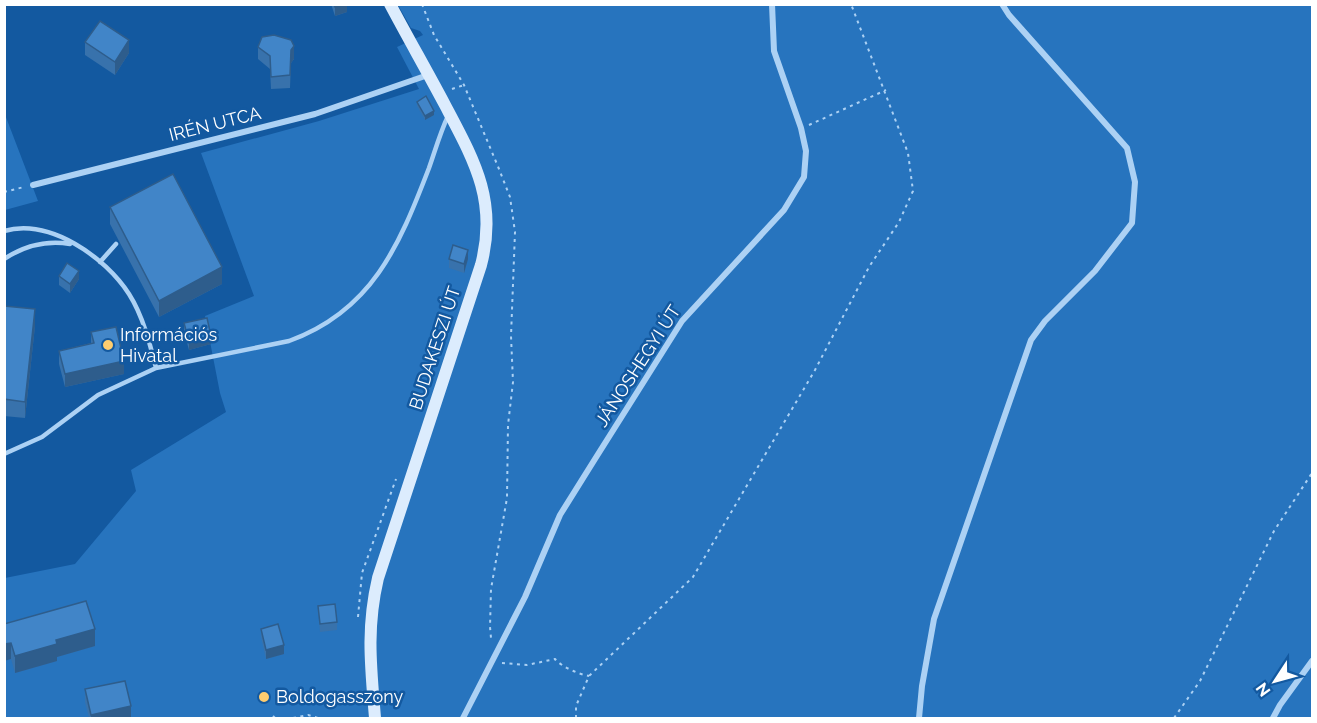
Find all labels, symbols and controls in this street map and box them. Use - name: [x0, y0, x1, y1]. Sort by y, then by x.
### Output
- street label: IRÉN UTCA: [166, 101, 263, 145]
- street label: BUDAKESZI ÚT: [404, 283, 464, 412]
- street label: JÁNOSHEGYI ÚT: [590, 301, 685, 430]
- place label: Információs Hivatal: [120, 324, 217, 366]
- marker: Információs Hivatal: [101, 338, 115, 352]
- north arrow: [1245, 651, 1305, 711]
- text: N: [1252, 679, 1275, 700]
- place label: Boldogasszony: [276, 686, 403, 707]
- marker: Boldogasszony: [257, 690, 271, 704]

